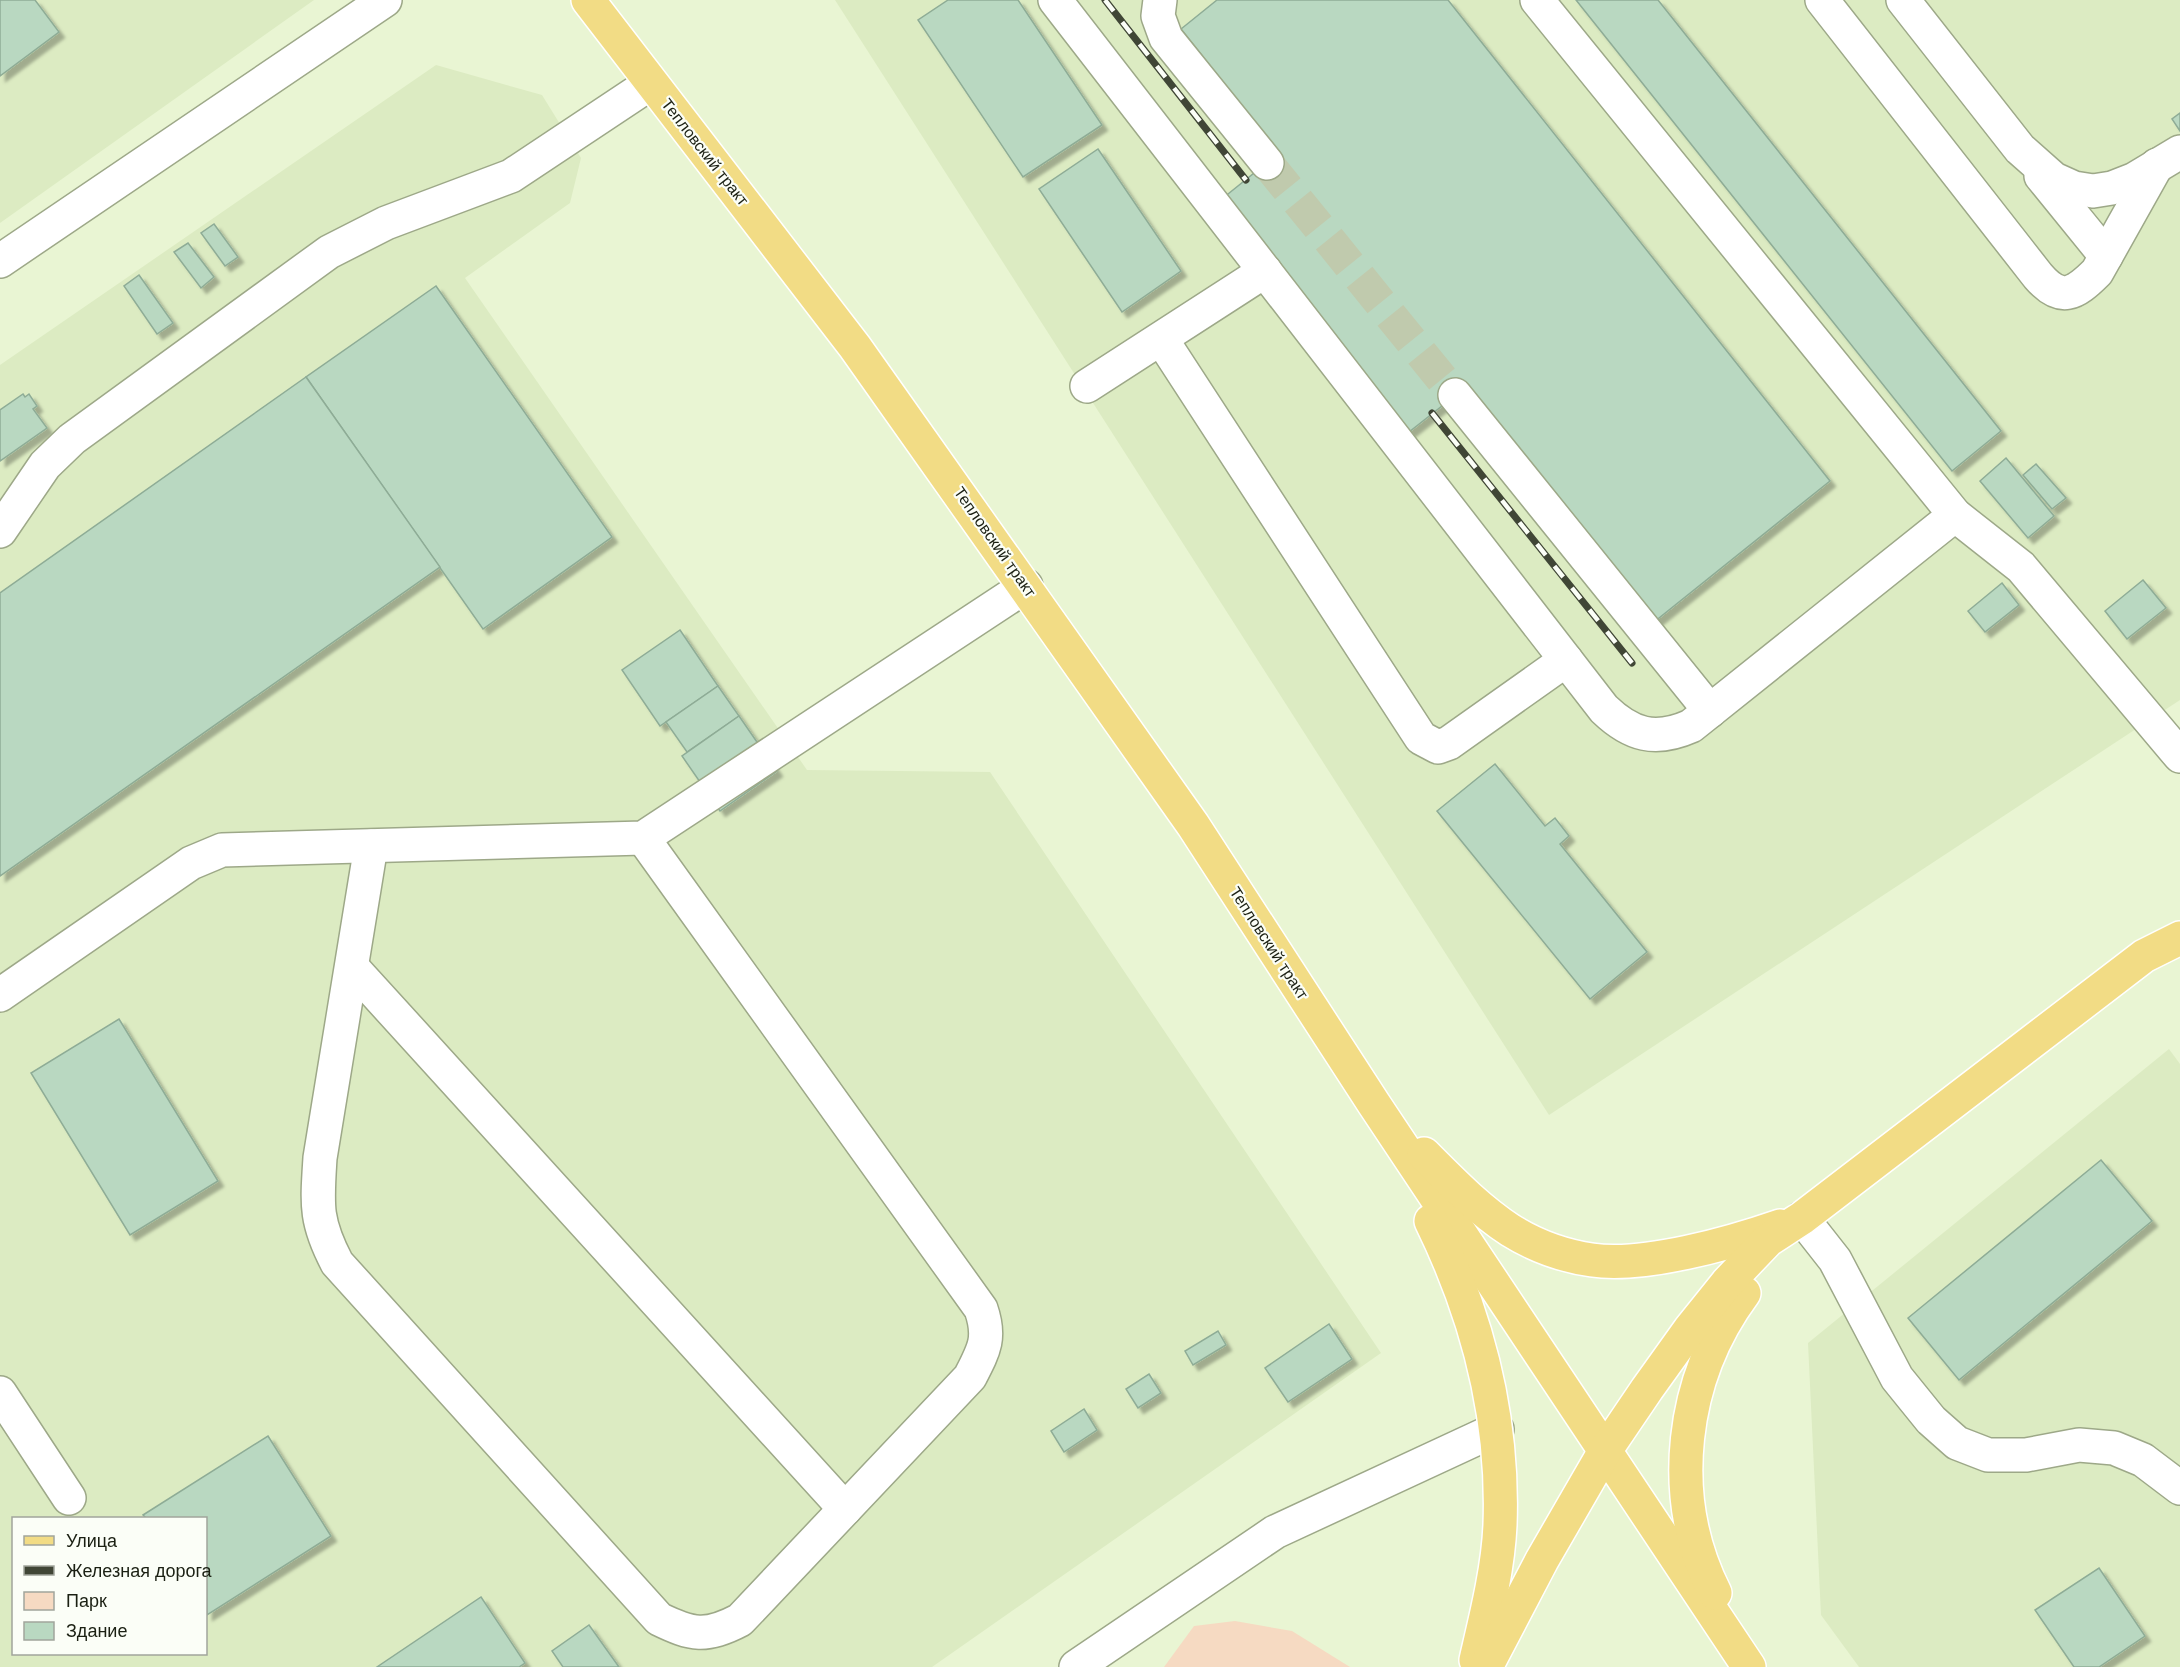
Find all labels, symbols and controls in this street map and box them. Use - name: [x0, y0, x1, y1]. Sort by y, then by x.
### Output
- street label: Тепловский тракт: [658, 95, 752, 209]
- street label: Тепловский тракт: [951, 484, 1040, 601]
- street label: Тепловский тракт: [1226, 884, 1312, 1003]
- legend: [12, 1517, 207, 1655]
- text: Улица: [66, 1531, 118, 1551]
- text: Железная дорога: [66, 1561, 213, 1581]
- text: Парк: [66, 1591, 107, 1611]
- text: Здание: [66, 1621, 127, 1641]

